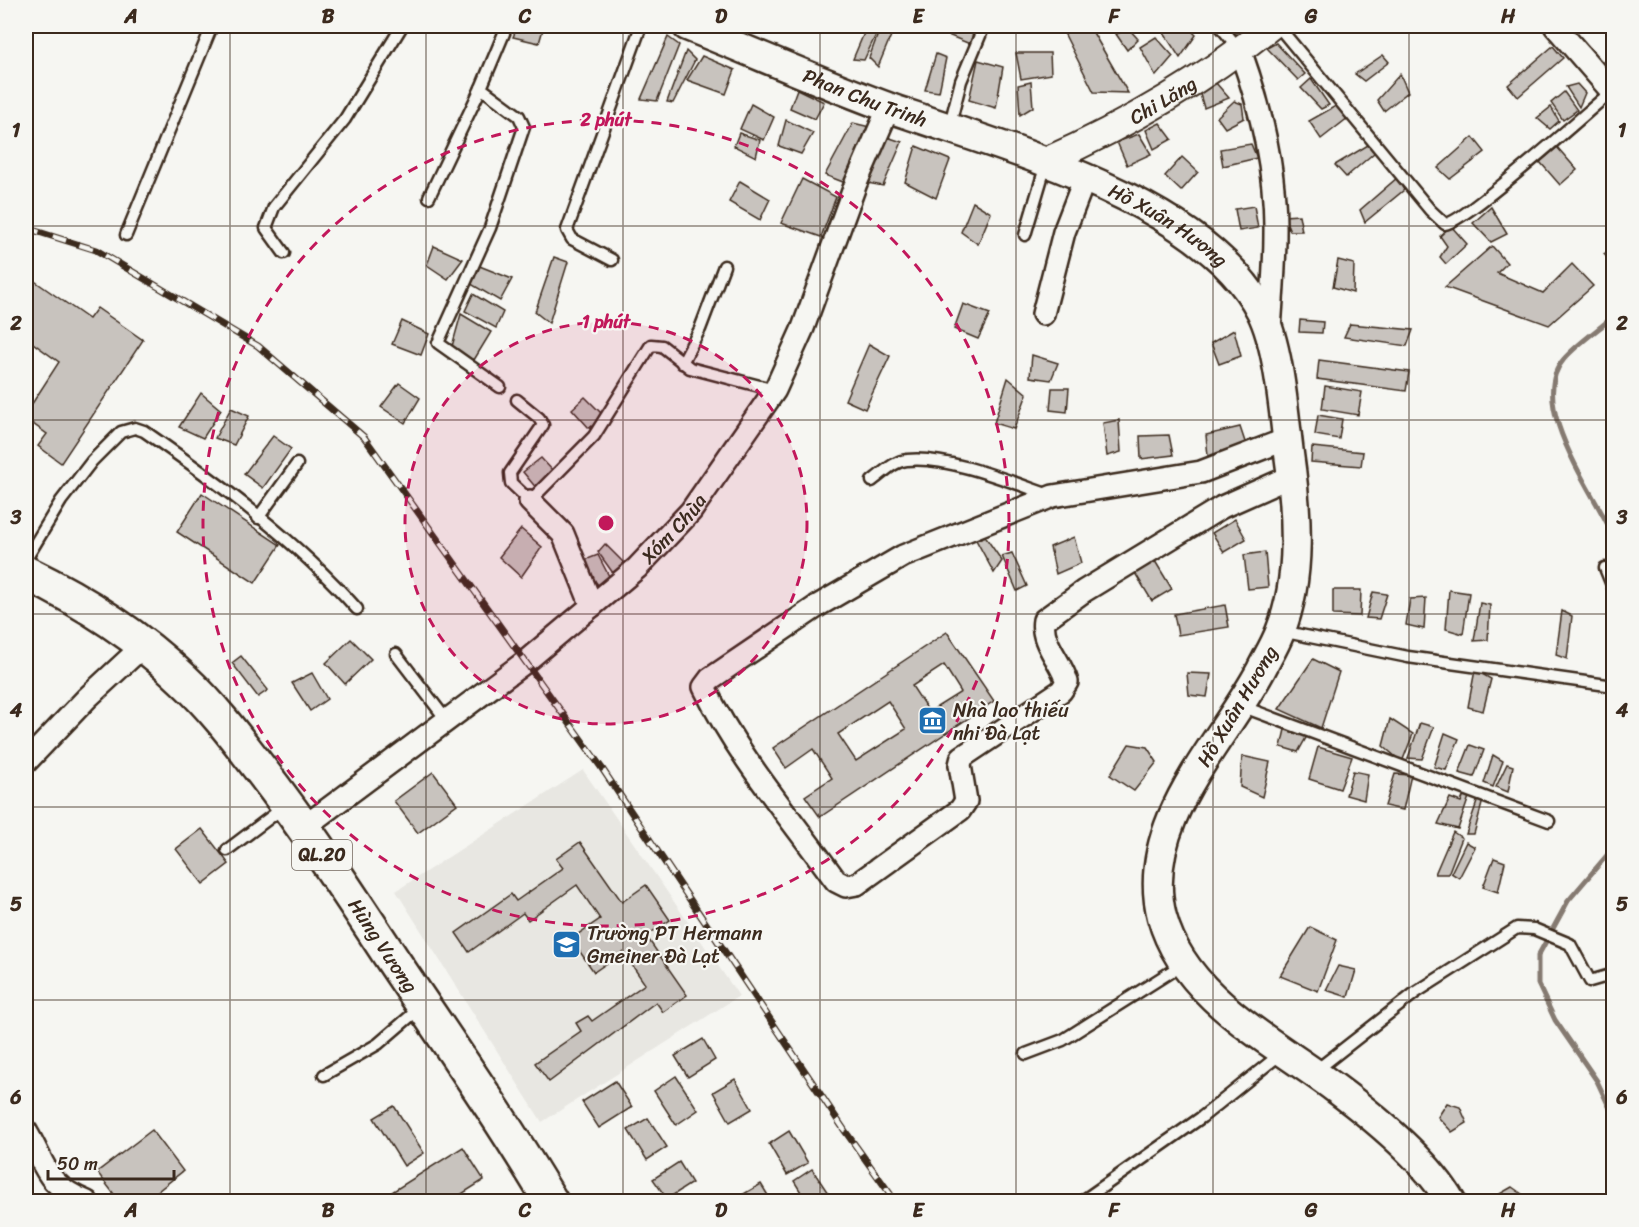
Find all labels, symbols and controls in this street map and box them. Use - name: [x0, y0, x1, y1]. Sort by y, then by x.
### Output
- text: A: [123, 0, 138, 34]
- text: B: [322, 0, 335, 34]
- text: C: [518, 0, 532, 34]
- text: D: [715, 0, 728, 34]
- text: E: [912, 0, 925, 34]
- text: F: [1108, 0, 1121, 34]
- text: G: [1304, 0, 1318, 34]
- text: H: [1500, 0, 1516, 34]
- street label: Phan Chu Trinh: [797, 59, 932, 137]
- street label: Chi Lăng: [1123, 67, 1204, 135]
- text: 2 phút: [580, 104, 633, 136]
- text: 1: [12, 113, 21, 148]
- text: 1: [1618, 113, 1627, 148]
- street label: Hồ Xuân Hương: [1102, 174, 1236, 276]
- text: 2: [9, 306, 22, 341]
- text: 1 phút: [582, 306, 632, 338]
- text: 2: [1615, 306, 1628, 341]
- street label: Xóm Chùa: [632, 486, 716, 573]
- text: 3: [10, 500, 22, 535]
- text: 3: [1616, 500, 1628, 535]
- centre of rings: [596, 513, 616, 533]
- street label: Hồ Xuân Hương: [1187, 638, 1288, 774]
- text: 4: [9, 693, 23, 728]
- place label: Nhà lao thiếu nhi Đà Lạt: [953, 693, 1069, 751]
- text: 4: [1615, 693, 1629, 728]
- museum icon: Nhà lao thiếu nhi Đà Lạt: [916, 705, 948, 737]
- road number: QL.20: [292, 840, 352, 870]
- text: 5: [10, 887, 22, 922]
- text: 5: [1616, 887, 1628, 922]
- street label: Hùng Vương: [338, 891, 427, 1000]
- place label: Trường PT Hermann Gmeiner Đà Lạt: [587, 916, 763, 974]
- school or university icon: Trường PT Hermann Gmeiner Đà Lạt: [550, 928, 582, 960]
- text: 6: [9, 1080, 22, 1115]
- text: 6: [1615, 1080, 1628, 1115]
- scale bar: [48, 1143, 174, 1181]
- text: 50 m: [57, 1148, 98, 1180]
- text: A: [123, 1193, 138, 1227]
- text: B: [322, 1193, 335, 1227]
- text: C: [518, 1193, 532, 1227]
- text: D: [715, 1193, 728, 1227]
- text: E: [912, 1193, 925, 1227]
- text: F: [1108, 1193, 1121, 1227]
- text: G: [1304, 1193, 1318, 1227]
- text: H: [1500, 1193, 1516, 1227]

